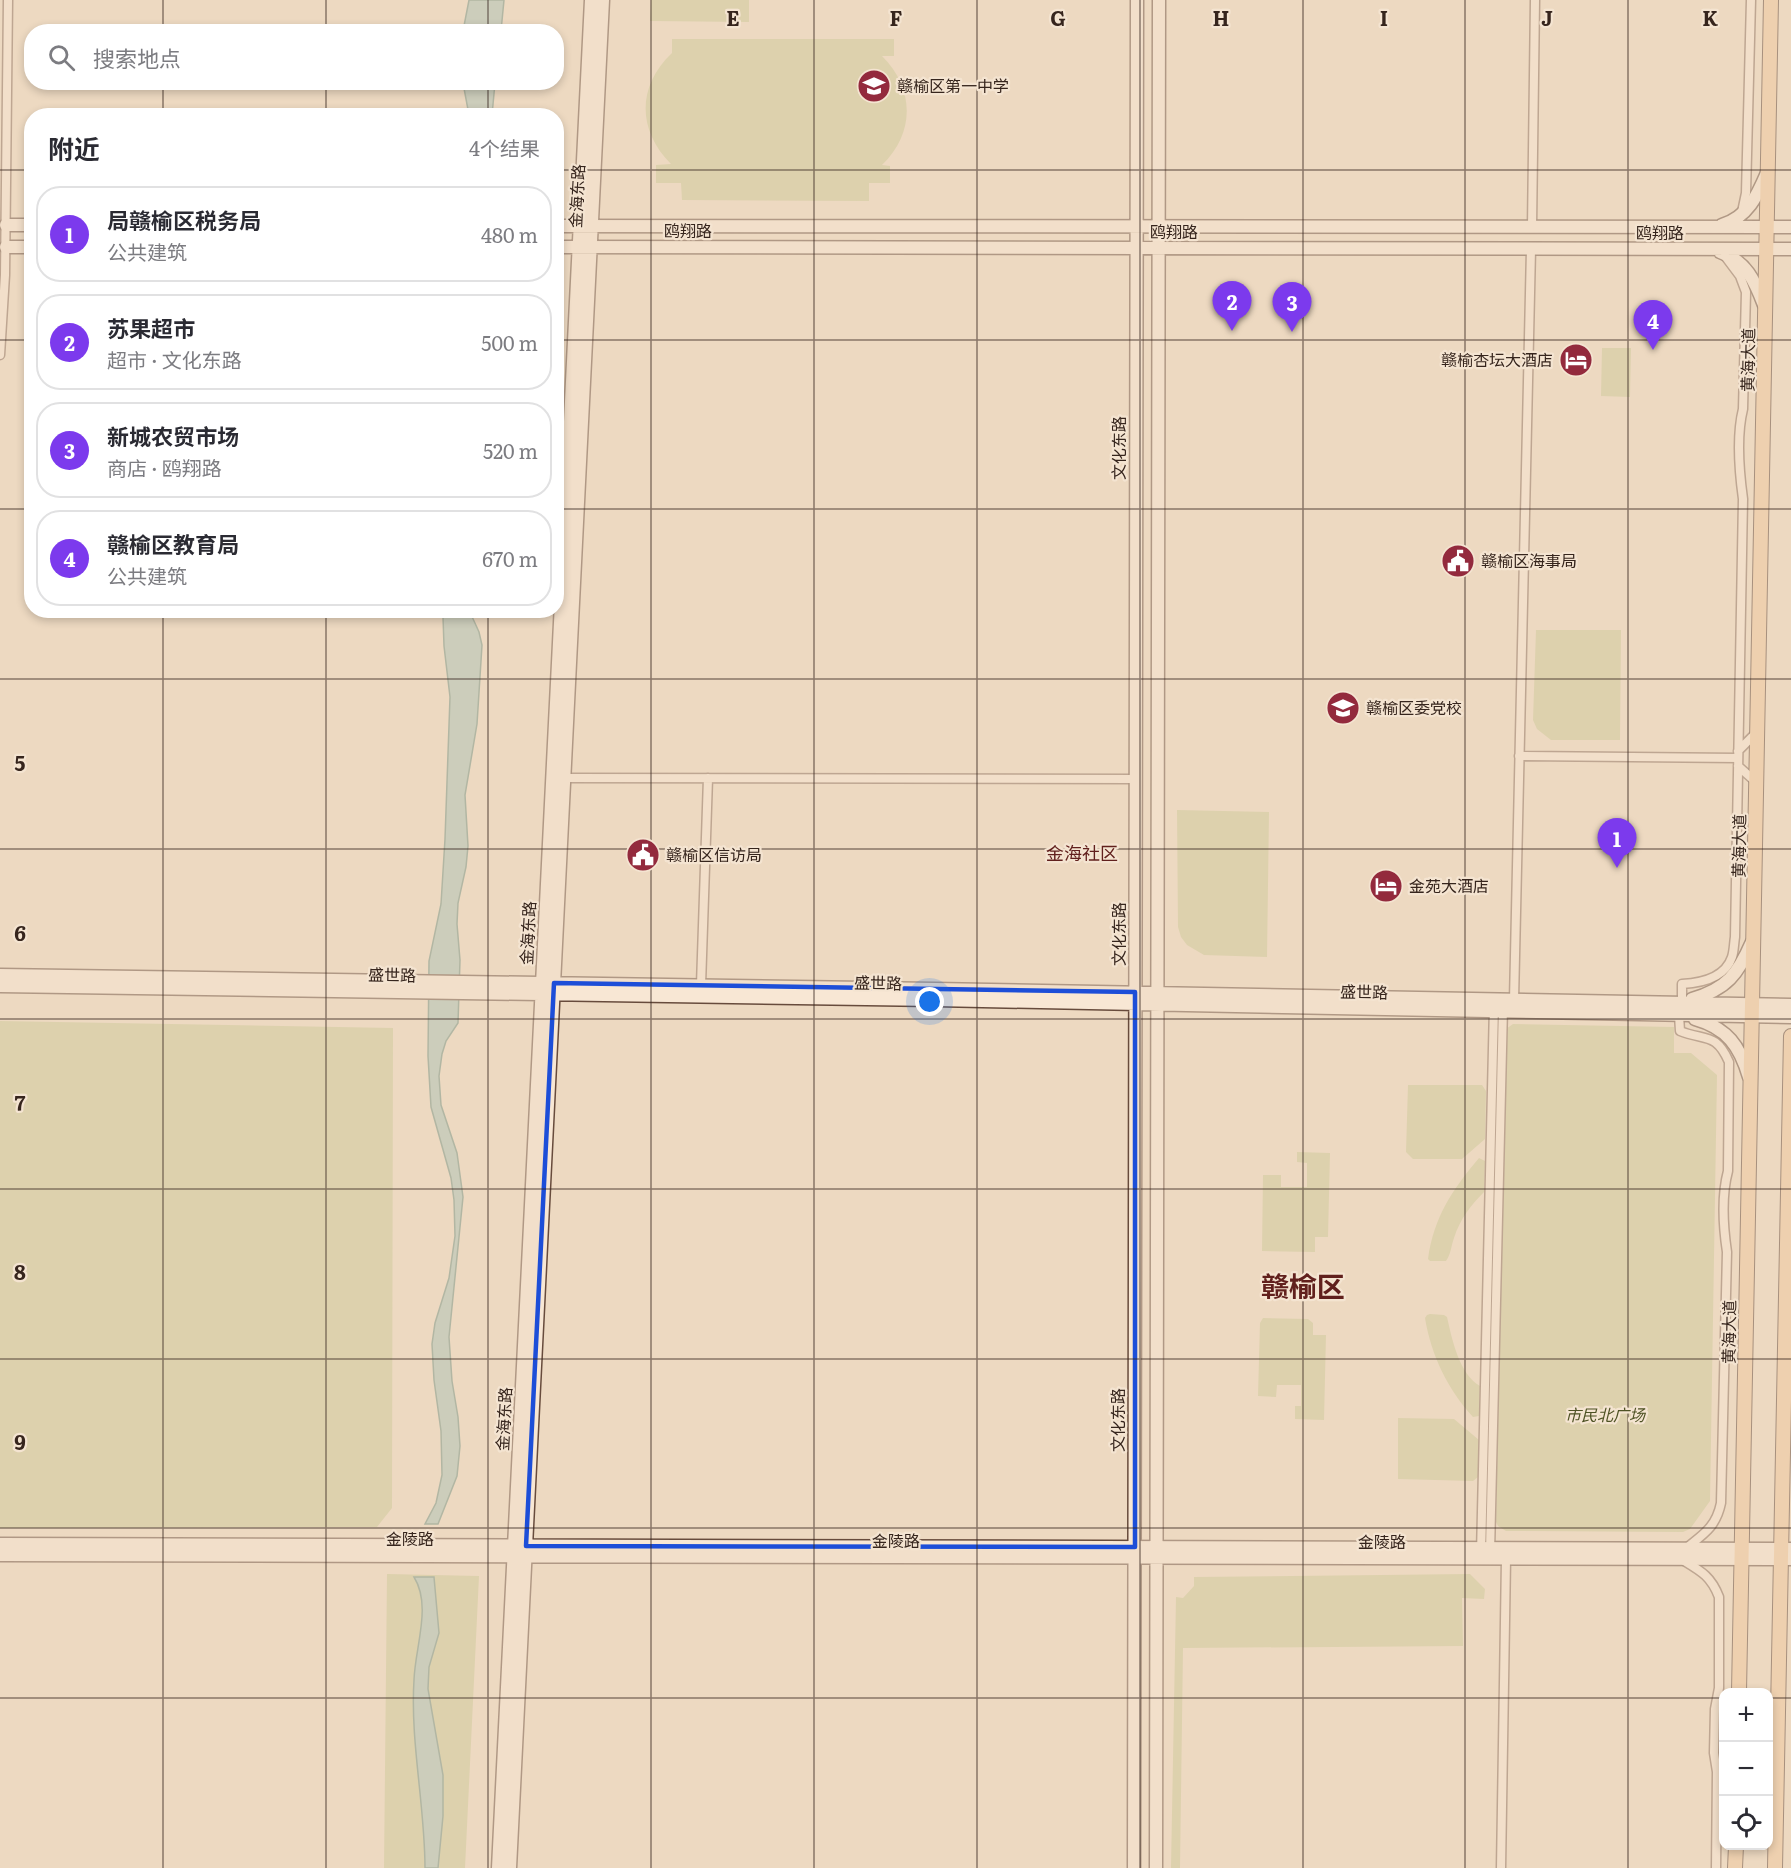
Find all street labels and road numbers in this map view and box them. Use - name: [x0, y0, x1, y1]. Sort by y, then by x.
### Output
- street label: 金海东路: [562, 163, 590, 229]
- street label: 鸥翔路: [664, 218, 712, 242]
- street label: 鸥翔路: [1150, 219, 1198, 243]
- street label: 鸥翔路: [1636, 220, 1684, 244]
- street label: 黄海大道: [1734, 328, 1760, 392]
- street label: 文化东路: [1106, 416, 1130, 480]
- street label: 黄海大道: [1725, 814, 1751, 878]
- street label: 金海东路: [513, 900, 541, 966]
- street label: 文化东路: [1106, 902, 1130, 966]
- street label: 盛世路: [368, 962, 416, 986]
- street label: 盛世路: [854, 970, 902, 994]
- street label: 盛世路: [1340, 979, 1388, 1003]
- street label: 黄海大道: [1715, 1300, 1741, 1364]
- street label: 金海东路: [489, 1386, 517, 1452]
- street label: 文化东路: [1105, 1388, 1129, 1452]
- street label: 金陵路: [386, 1526, 434, 1550]
- street label: 金陵路: [872, 1528, 920, 1552]
- street label: 金陵路: [1358, 1529, 1406, 1553]

